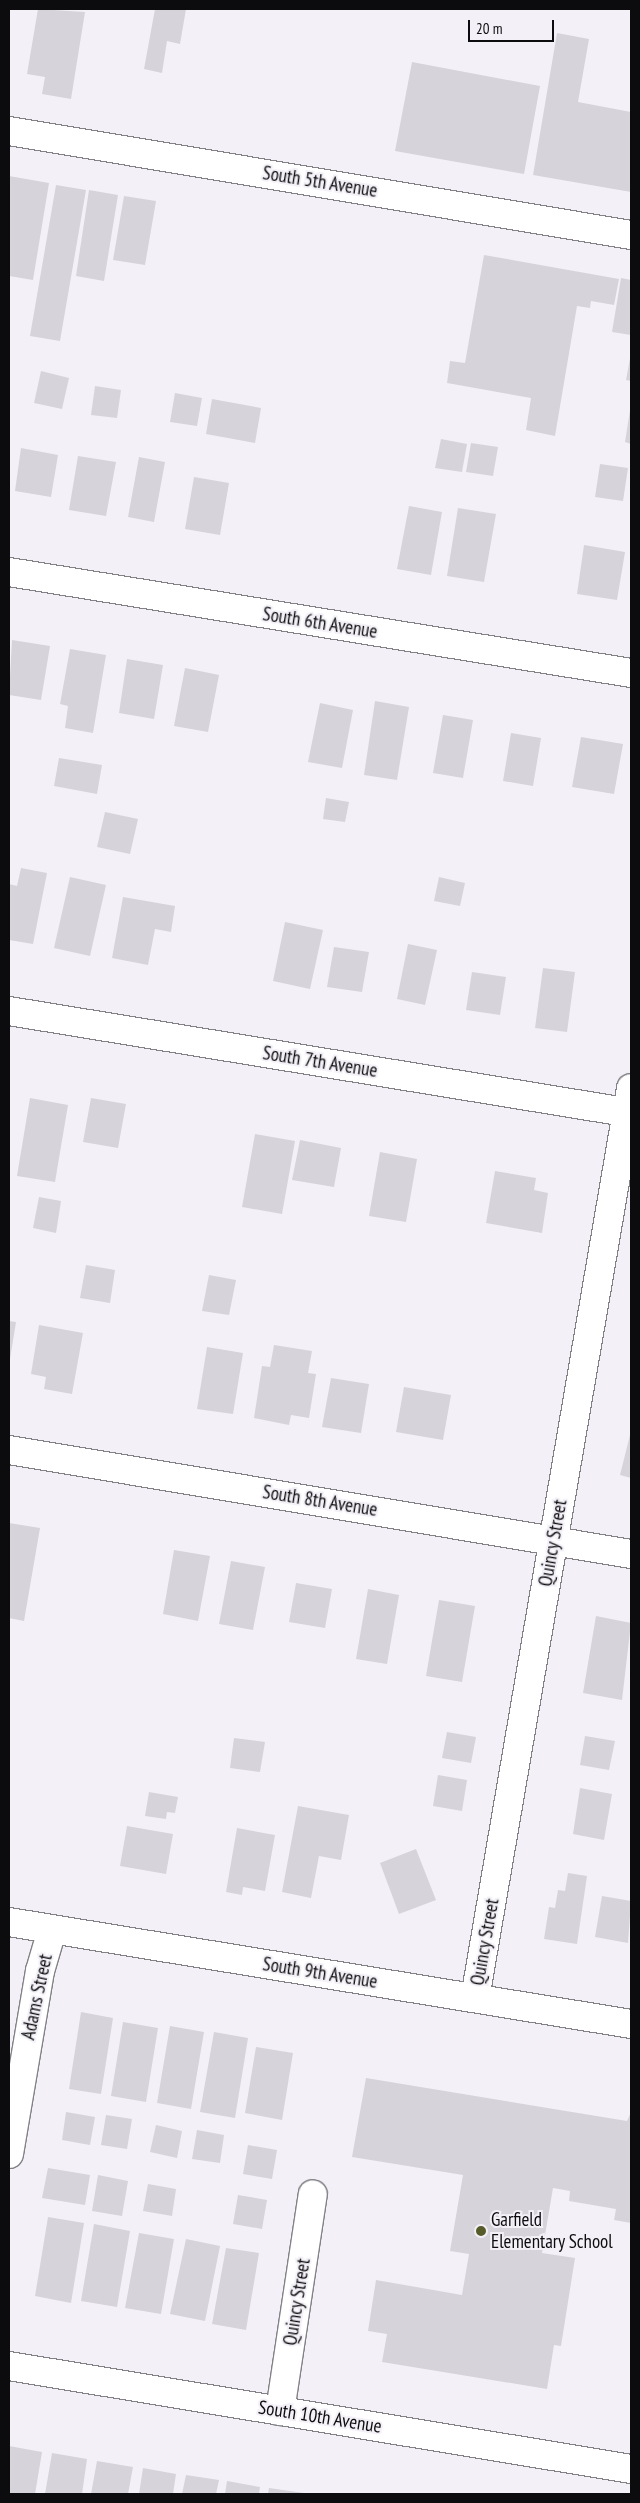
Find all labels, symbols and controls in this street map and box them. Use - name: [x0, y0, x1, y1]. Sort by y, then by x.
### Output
- scale bar: [470, 10, 556, 42]
- text: 20 m: [476, 19, 502, 38]
- street label: South 5th Avenue: [261, 162, 379, 202]
- street label: South 6th Avenue: [261, 603, 379, 643]
- street label: South 7th Avenue: [261, 1042, 379, 1082]
- street label: South 8th Avenue: [261, 1481, 379, 1521]
- street label: Quincy Street: [534, 1498, 572, 1588]
- street label: Quincy Street: [466, 1897, 504, 1987]
- street label: Adams Street: [17, 1952, 57, 2042]
- street label: South 9th Avenue: [261, 1953, 379, 1993]
- place label: Garfield Elementary School: [491, 2209, 613, 2253]
- marker: Garfield Elementary School: [475, 2225, 487, 2237]
- street label: Quincy Street: [279, 2257, 315, 2347]
- street label: South 10th Avenue: [257, 2396, 383, 2438]

